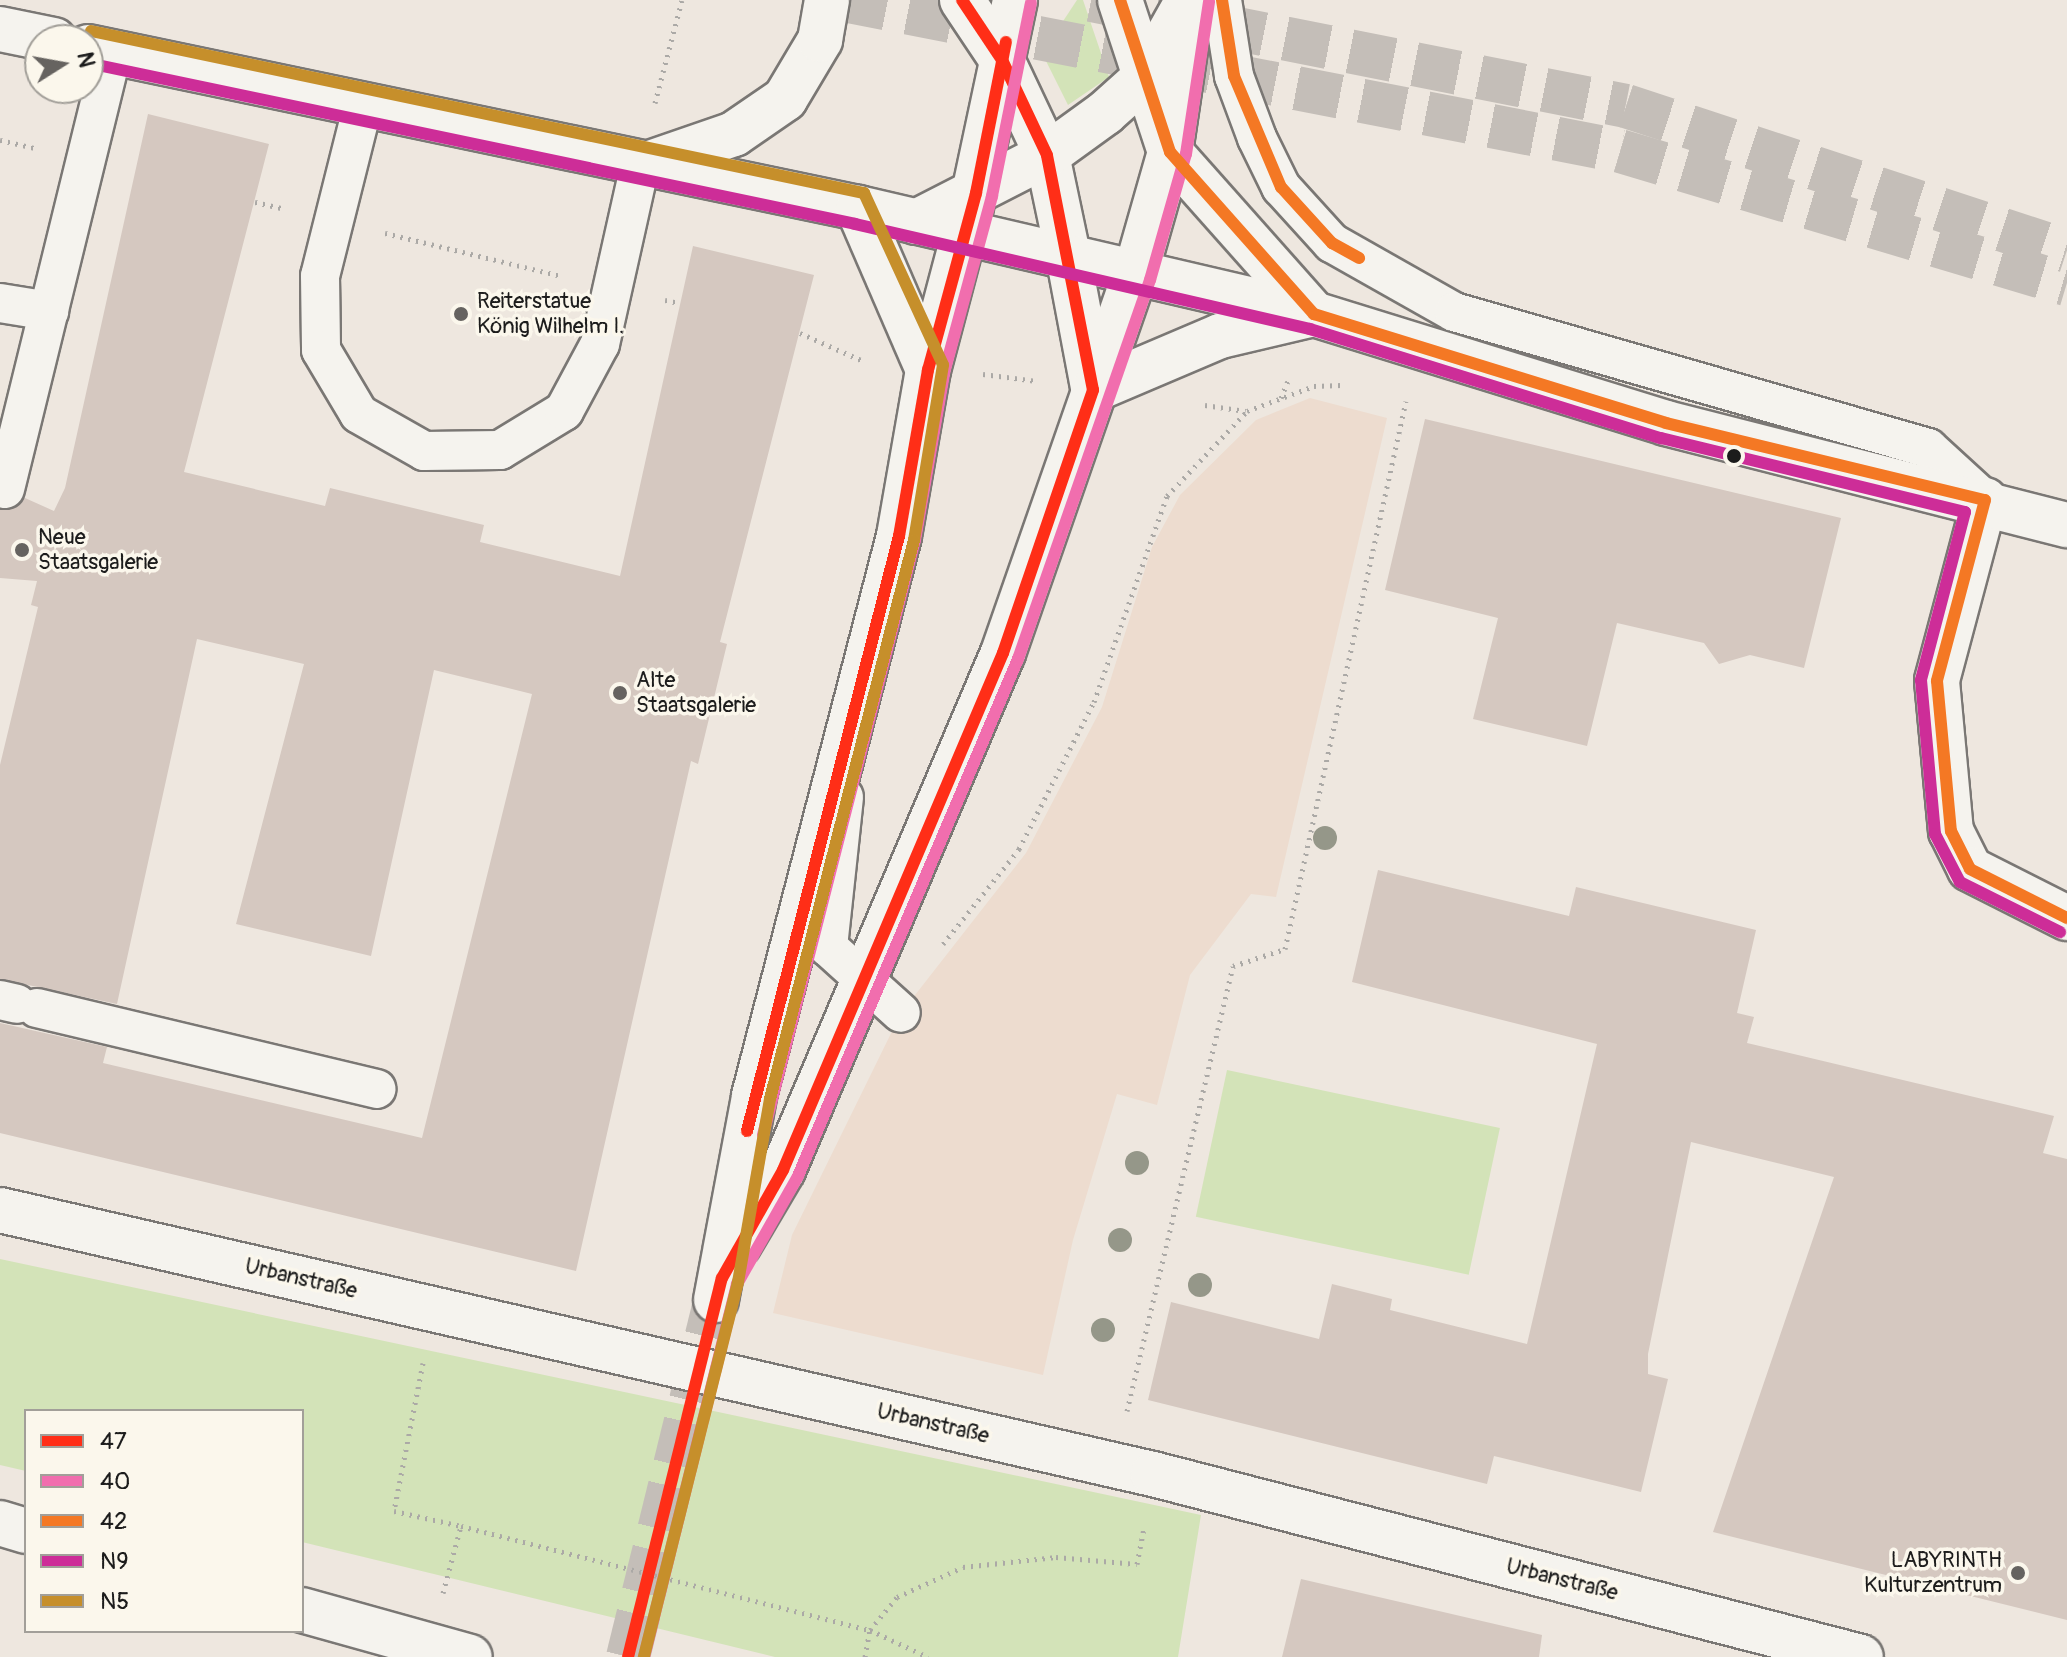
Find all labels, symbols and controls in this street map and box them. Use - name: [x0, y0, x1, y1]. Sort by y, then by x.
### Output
- north arrow: [24, 24, 104, 104]
- text: N: [70, 50, 101, 70]
- place label: Reiterstatue König Wilhelm I.: [477, 288, 624, 340]
- marker: Reiterstatue König Wilhelm I.: [452, 305, 470, 323]
- unlabelled marker: [1726, 448, 1742, 464]
- place label: Neue Staatsgalerie: [38, 524, 158, 576]
- marker: Neue Staatsgalerie: [13, 541, 31, 559]
- place label: Alte Staatsgalerie: [636, 667, 756, 718]
- marker: Alte Staatsgalerie: [611, 684, 629, 702]
- street label: Urbanstraße: [242, 1253, 360, 1305]
- street label: Urbanstraße: [874, 1398, 992, 1450]
- legend: [24, 1409, 304, 1633]
- text: 47: [100, 1427, 127, 1456]
- text: 40: [100, 1467, 130, 1496]
- text: 42: [100, 1507, 127, 1536]
- text: N9: [100, 1547, 129, 1576]
- place label: LABYRINTH Kulturzentrum: [1864, 1547, 2002, 1598]
- street label: Urbanstraße: [1503, 1553, 1621, 1607]
- marker: LABYRINTH Kulturzentrum: [2009, 1564, 2027, 1582]
- text: N5: [100, 1587, 129, 1616]

